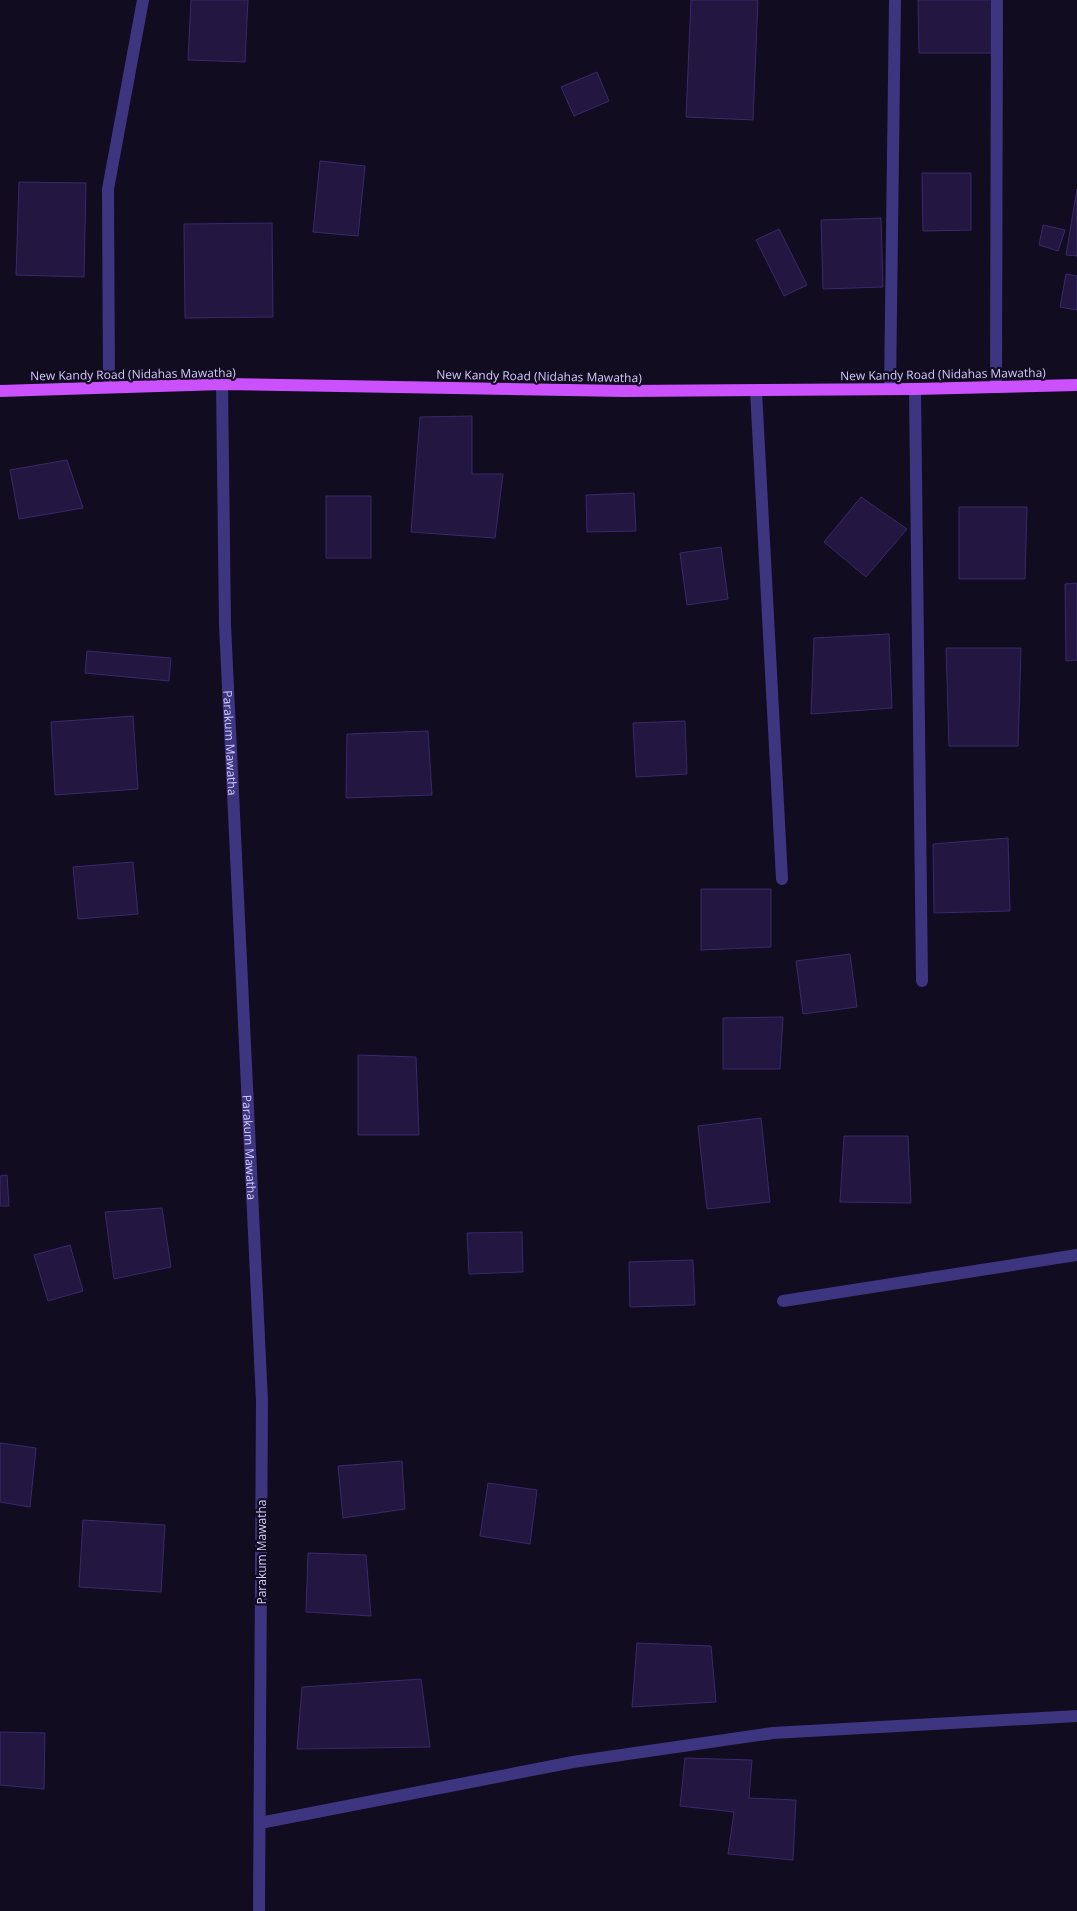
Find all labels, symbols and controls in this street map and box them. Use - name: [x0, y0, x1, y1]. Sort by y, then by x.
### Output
- street label: New Kandy Road (Nidahas Mawatha): [30, 364, 236, 384]
- street label: New Kandy Road (Nidahas Mawatha): [840, 364, 1046, 384]
- street label: New Kandy Road (Nidahas Mawatha): [436, 366, 642, 386]
- street label: Parakum Mawatha: [220, 690, 242, 796]
- street label: Parakum Mawatha: [239, 1094, 261, 1200]
- street label: Parakum Mawatha: [253, 1499, 270, 1605]

